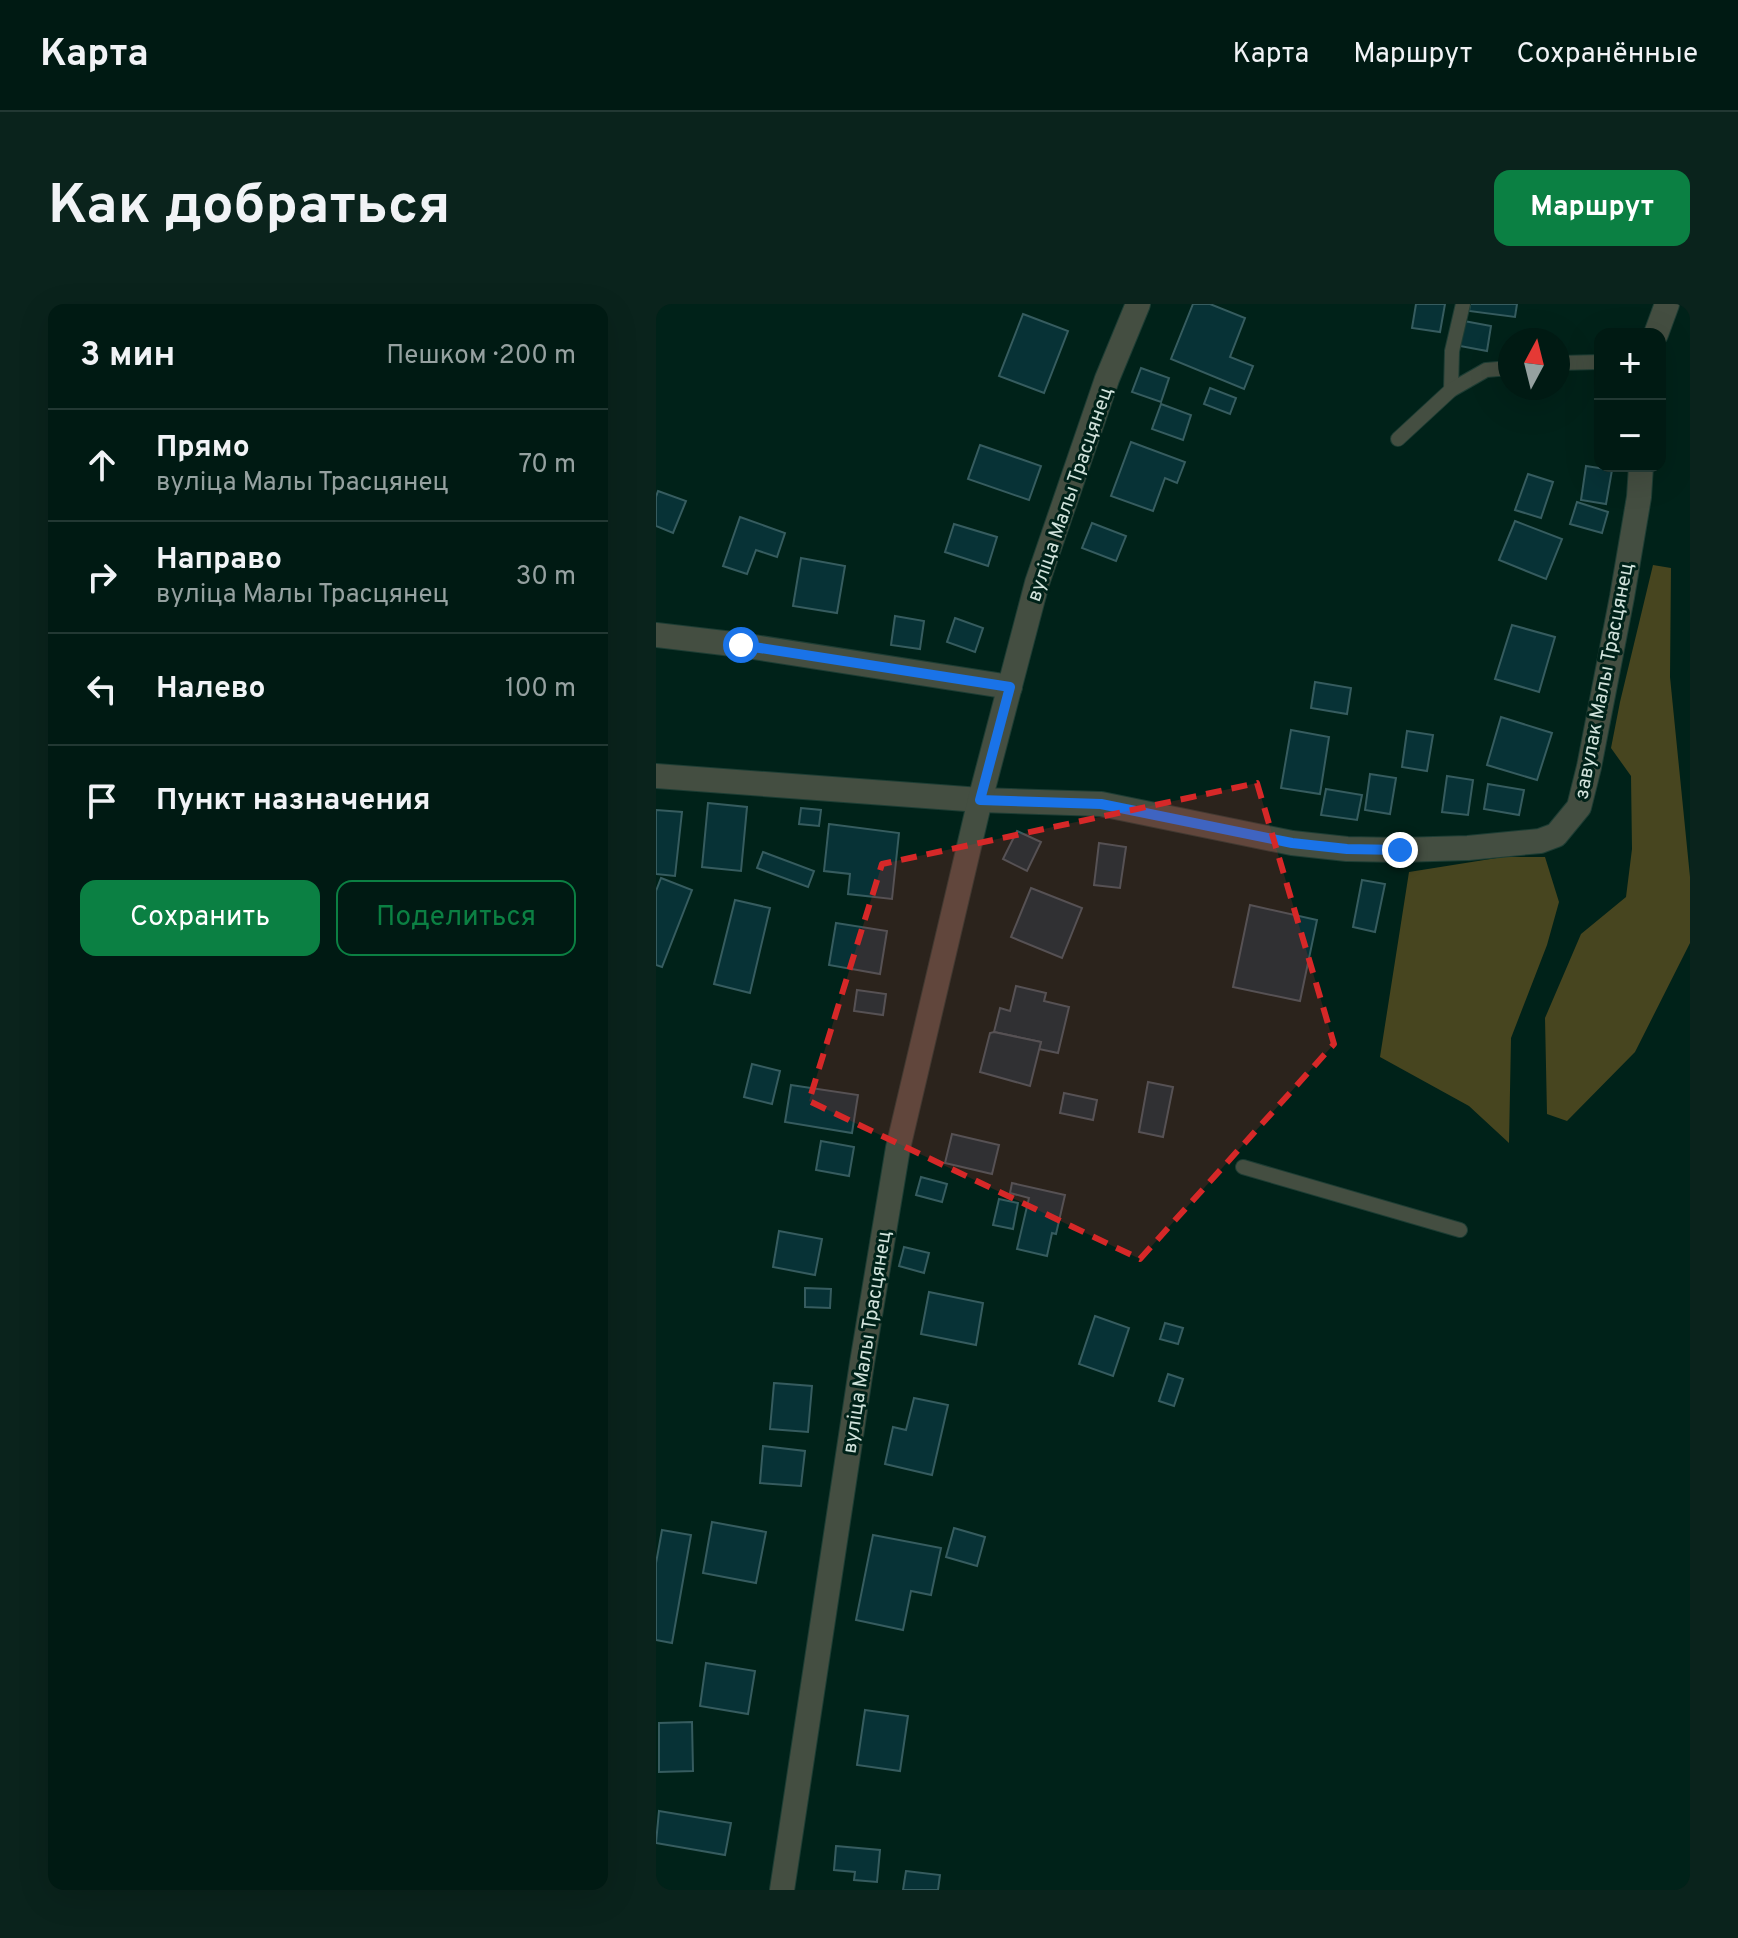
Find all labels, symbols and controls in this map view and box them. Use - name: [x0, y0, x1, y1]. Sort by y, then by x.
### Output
- text: Карта: [40, 31, 149, 80]
- text: Карта: [1233, 37, 1309, 73]
- text: Маршрут: [1353, 37, 1472, 73]
- text: Сохранённые: [1516, 37, 1698, 73]
- button: Маршрут: [1494, 170, 1690, 246]
- text: Как добраться: [48, 173, 450, 243]
- north arrow: [1498, 328, 1570, 400]
- map controls: [1594, 328, 1666, 472]
- button: +: [1594, 328, 1666, 400]
- text: 3 мин: [80, 335, 175, 378]
- text: Пешком · 200 m: [386, 340, 576, 373]
- street label: вуліца Малы Трасцянец: [1022, 384, 1120, 605]
- button: −: [1594, 400, 1666, 472]
- text: Прямо: [156, 430, 250, 467]
- icon: ahead: [80, 443, 124, 487]
- text: 70 m: [518, 449, 576, 482]
- text: вуліца Малы Трасцянец: [156, 467, 449, 500]
- text: Направо: [156, 542, 282, 579]
- icon: right: [80, 555, 124, 599]
- text: 30 m: [516, 561, 576, 594]
- street label: завулак Малы Трасцянец: [1569, 561, 1641, 802]
- text: вуліца Малы Трасцянец: [156, 579, 449, 612]
- route start: [723, 627, 759, 663]
- icon: left: [80, 667, 124, 711]
- text: Налево: [156, 671, 265, 708]
- text: 100 m: [505, 673, 576, 706]
- icon: arrive: [80, 779, 124, 823]
- text: Пункт назначения: [156, 783, 430, 820]
- route end: [1382, 832, 1418, 868]
- button: Сохранить: [80, 880, 320, 956]
- button: Поделиться: [336, 880, 576, 956]
- street label: вуліца Малы Трасцянец: [838, 1229, 898, 1456]

